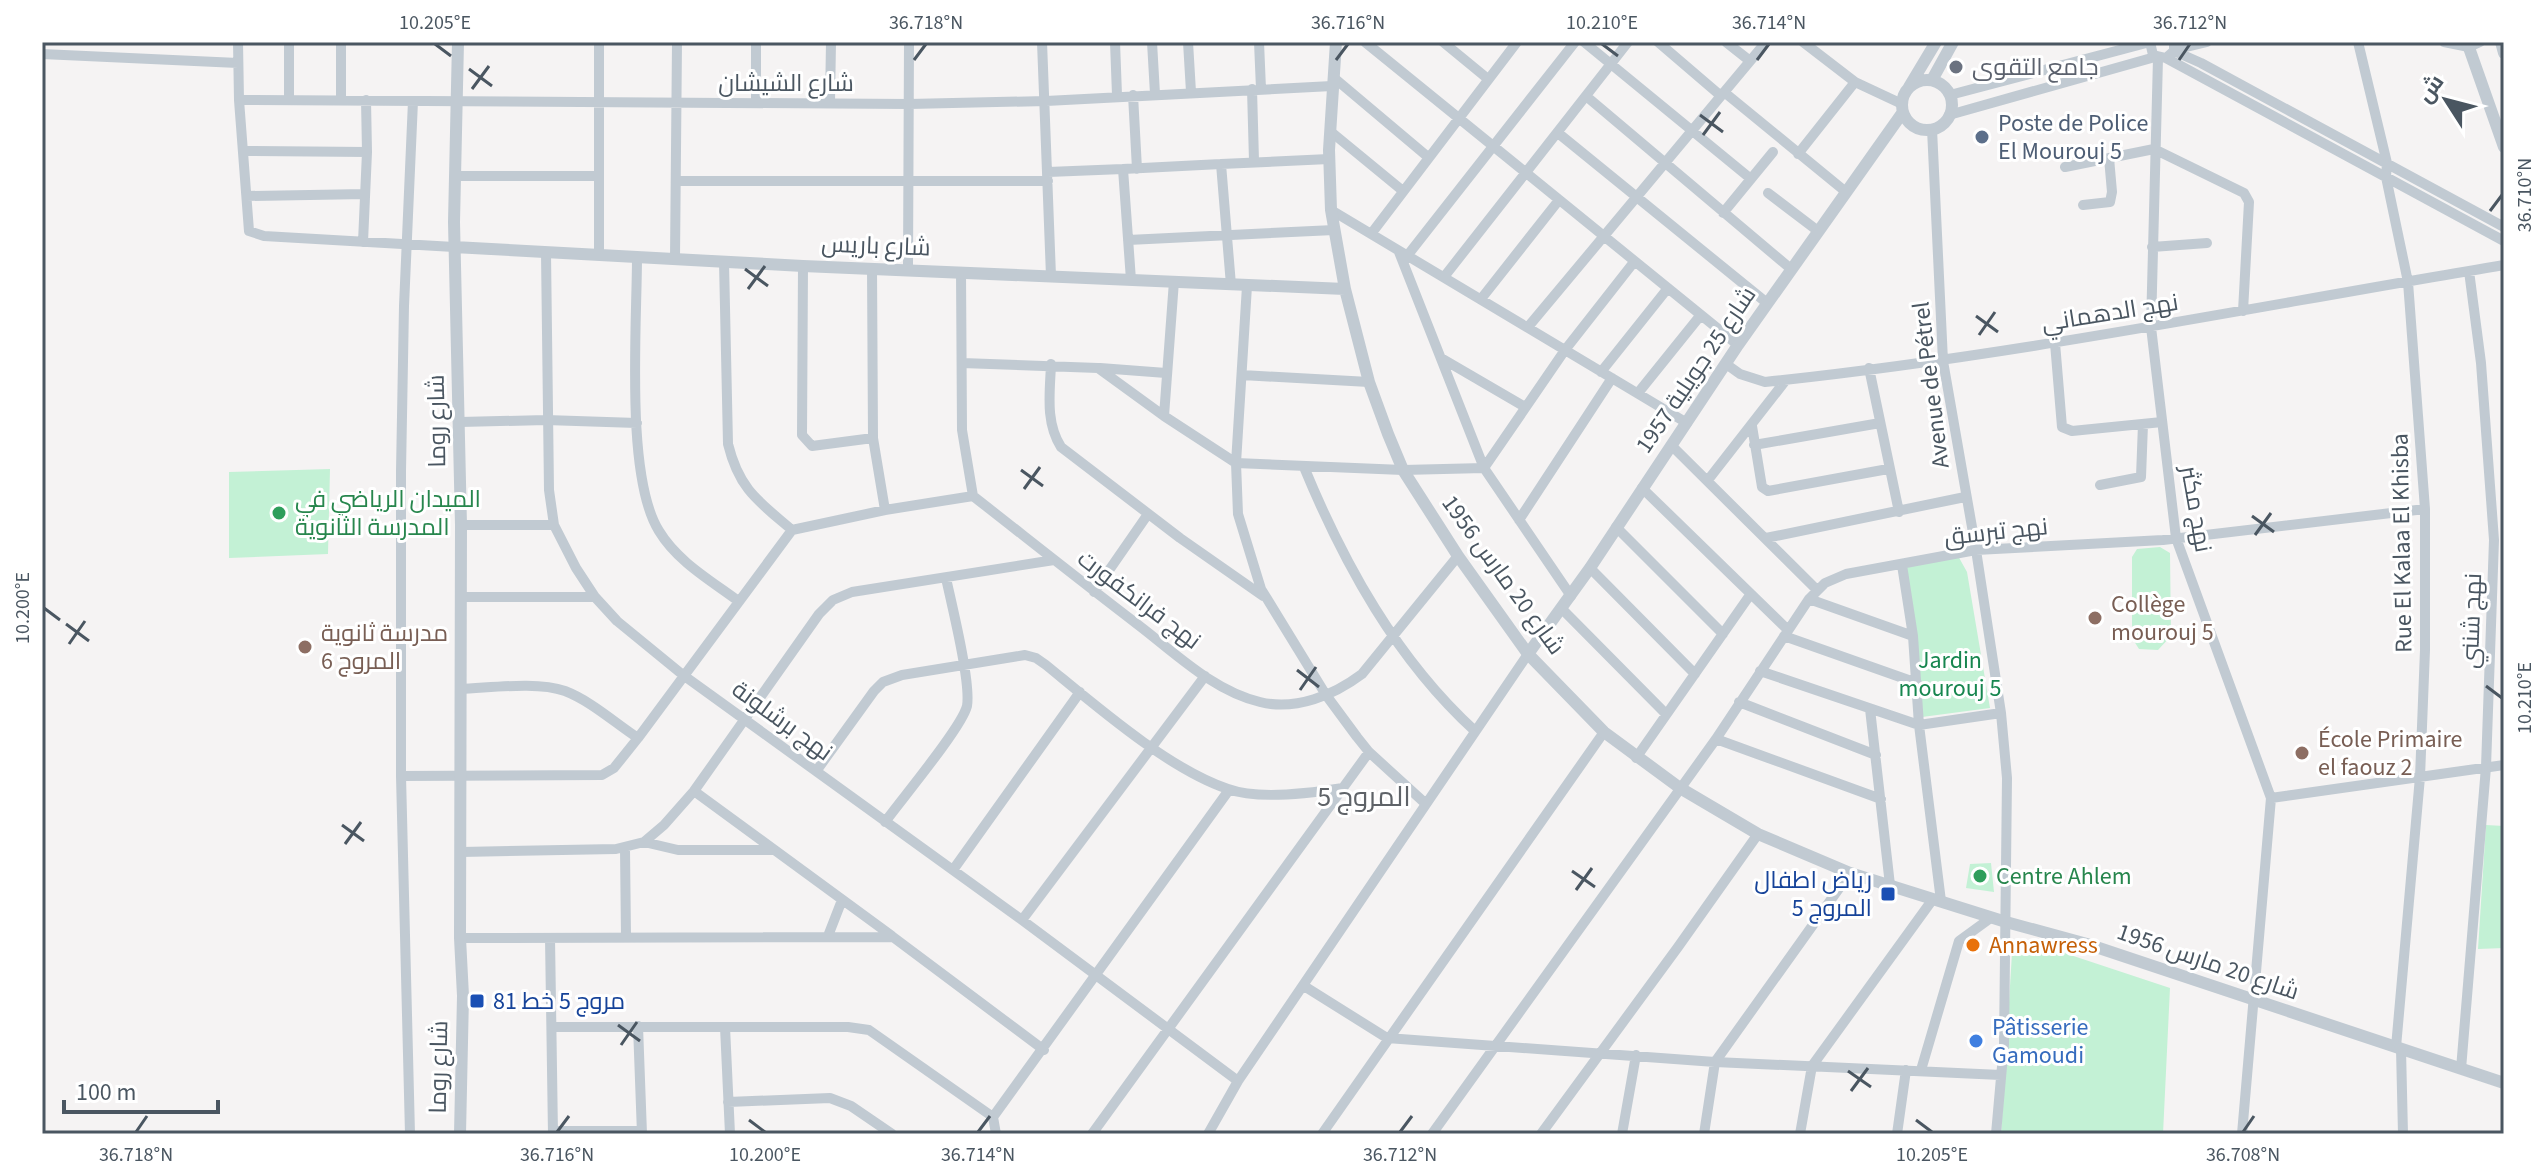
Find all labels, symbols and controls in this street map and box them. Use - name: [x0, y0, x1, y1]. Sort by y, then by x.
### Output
- text: 10.205°E: [399, 9, 471, 37]
- text: 36.718°N: [889, 9, 963, 37]
- text: 36.716°N: [1311, 9, 1385, 37]
- text: 10.210°E: [1566, 9, 1638, 37]
- text: 36.714°N: [1732, 9, 1806, 37]
- text: 36.712°N: [2153, 9, 2227, 37]
- place label: جامع التقوى: [1972, 50, 2099, 85]
- marker: جامع التقوى: [1947, 58, 1965, 76]
- north arrow: [2406, 60, 2486, 140]
- street label: شارع الشيشان: [718, 66, 854, 101]
- text: ش: [2409, 68, 2452, 110]
- place label: Poste de Police El Mourouj 5: [1998, 106, 2148, 169]
- marker: Poste de Police El Mourouj 5: [1973, 128, 1991, 146]
- text: 36.710°N: [2511, 158, 2539, 232]
- street label: شارع باريس: [821, 227, 931, 265]
- street label: شارع 25 جويلية 1957: [1627, 280, 1765, 460]
- street label: نهج الدهماني: [2039, 285, 2181, 342]
- street label: Avenue de Pétrel: [1903, 300, 1959, 470]
- street label: شارع روما: [419, 374, 455, 468]
- street label: Rue El Kalaa El Khisba: [2383, 433, 2421, 653]
- street label: نهج مكثر: [2171, 461, 2221, 555]
- place label: الميدان الرياضي في المدرسة الثانوية: [295, 482, 481, 545]
- street label: شارع 20 مارس 1956: [1433, 488, 1573, 662]
- marker: الميدان الرياضي في المدرسة الثانوية: [270, 504, 288, 522]
- street label: نهج تبرسق: [1942, 509, 2050, 555]
- street label: نهج فرانكفورت: [1070, 542, 1208, 658]
- text: 10.200°E: [9, 572, 37, 644]
- street label: نهج شنني: [2453, 573, 2492, 669]
- place label: Collège mourouj 5: [2111, 587, 2214, 650]
- marker: Collège mourouj 5: [2086, 609, 2104, 627]
- place label: مدرسة ثانوية المروج 6: [321, 616, 448, 679]
- marker: مدرسة ثانوية المروج 6: [296, 638, 314, 656]
- park label: Jardin mourouj 5: [1899, 643, 2001, 706]
- text: 10.210°E: [2511, 662, 2539, 734]
- street label: نهج برشلونة: [724, 672, 840, 770]
- place label: École Primaire el faouz 2: [2318, 722, 2462, 785]
- marker: École Primaire el faouz 2: [2293, 744, 2311, 762]
- district label: المروج 5: [1317, 777, 1411, 817]
- place label: Centre Ahlem: [1996, 859, 2132, 894]
- place label: رياض اطفال المروج 5: [1754, 863, 1872, 926]
- marker: Centre Ahlem: [1971, 867, 1989, 885]
- marker: رياض اطفال المروج 5: [1879, 885, 1897, 903]
- street label: شارع 20 مارس 1956: [2112, 914, 2304, 1010]
- place label: Annawress: [1989, 928, 2098, 963]
- marker: Annawress: [1964, 936, 1982, 954]
- place label: مروج 5 خط 81: [493, 984, 625, 1019]
- marker: مروج 5 خط 81: [468, 992, 486, 1010]
- place label: Pâtisserie Gamoudi: [1992, 1010, 2089, 1073]
- street label: شارع روما: [421, 1020, 457, 1114]
- marker: Pâtisserie Gamoudi: [1967, 1032, 1985, 1050]
- scale bar: [64, 1064, 218, 1114]
- text: 100 m: [76, 1075, 136, 1110]
- text: 36.718°N: [99, 1141, 173, 1169]
- text: 36.716°N: [520, 1141, 594, 1169]
- text: 10.200°E: [729, 1141, 801, 1169]
- text: 36.714°N: [941, 1141, 1015, 1169]
- text: 36.712°N: [1363, 1141, 1437, 1169]
- text: 10.205°E: [1896, 1141, 1968, 1169]
- text: 36.708°N: [2206, 1141, 2280, 1169]

